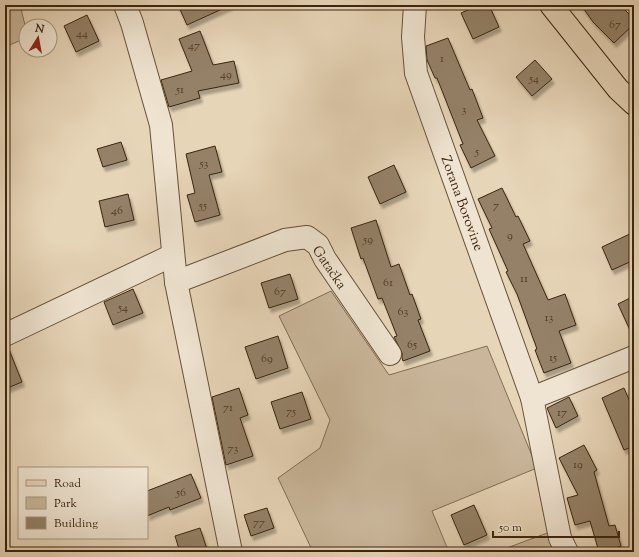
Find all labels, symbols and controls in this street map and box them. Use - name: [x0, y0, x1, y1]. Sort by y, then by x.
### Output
- house number: 67: [609, 16, 621, 34]
- north arrow: [18, 18, 58, 58]
- text: N: [33, 20, 46, 38]
- house number: 44: [76, 25, 88, 43]
- house number: 47: [188, 37, 200, 55]
- house number: 1: [440, 50, 444, 68]
- house number: 49: [220, 66, 232, 84]
- house number: 54: [528, 70, 539, 88]
- house number: 51: [175, 81, 184, 99]
- house number: 3: [462, 101, 467, 119]
- house number: 5: [474, 143, 479, 161]
- street label: Zorana Borovine: [435, 153, 488, 254]
- house number: 53: [199, 155, 209, 173]
- house number: 55: [198, 197, 207, 215]
- house number: 7: [493, 197, 499, 215]
- house number: 46: [111, 202, 123, 220]
- house number: 9: [507, 227, 513, 245]
- house number: 59: [362, 231, 373, 249]
- street label: Gatačka: [306, 242, 351, 295]
- house number: 11: [520, 270, 528, 288]
- house number: 61: [383, 274, 393, 292]
- house number: 67: [274, 283, 286, 301]
- house number: 54: [117, 299, 128, 317]
- house number: 63: [398, 303, 409, 321]
- house number: 13: [545, 309, 554, 327]
- house number: 65: [407, 336, 417, 354]
- house number: 15: [549, 349, 557, 367]
- house number: 69: [261, 350, 273, 368]
- house number: 71: [223, 399, 233, 417]
- house number: 75: [286, 403, 296, 421]
- house number: 17: [557, 404, 567, 422]
- house number: 73: [228, 440, 239, 458]
- house number: 19: [573, 456, 583, 474]
- legend: [18, 467, 148, 539]
- text: Road: [54, 475, 81, 493]
- house number: 56: [175, 484, 186, 502]
- text: Park: [54, 495, 77, 513]
- scale bar: [493, 513, 619, 539]
- house number: 77: [253, 514, 265, 532]
- text: Building: [54, 515, 98, 533]
- text: 50 m: [498, 519, 522, 537]

